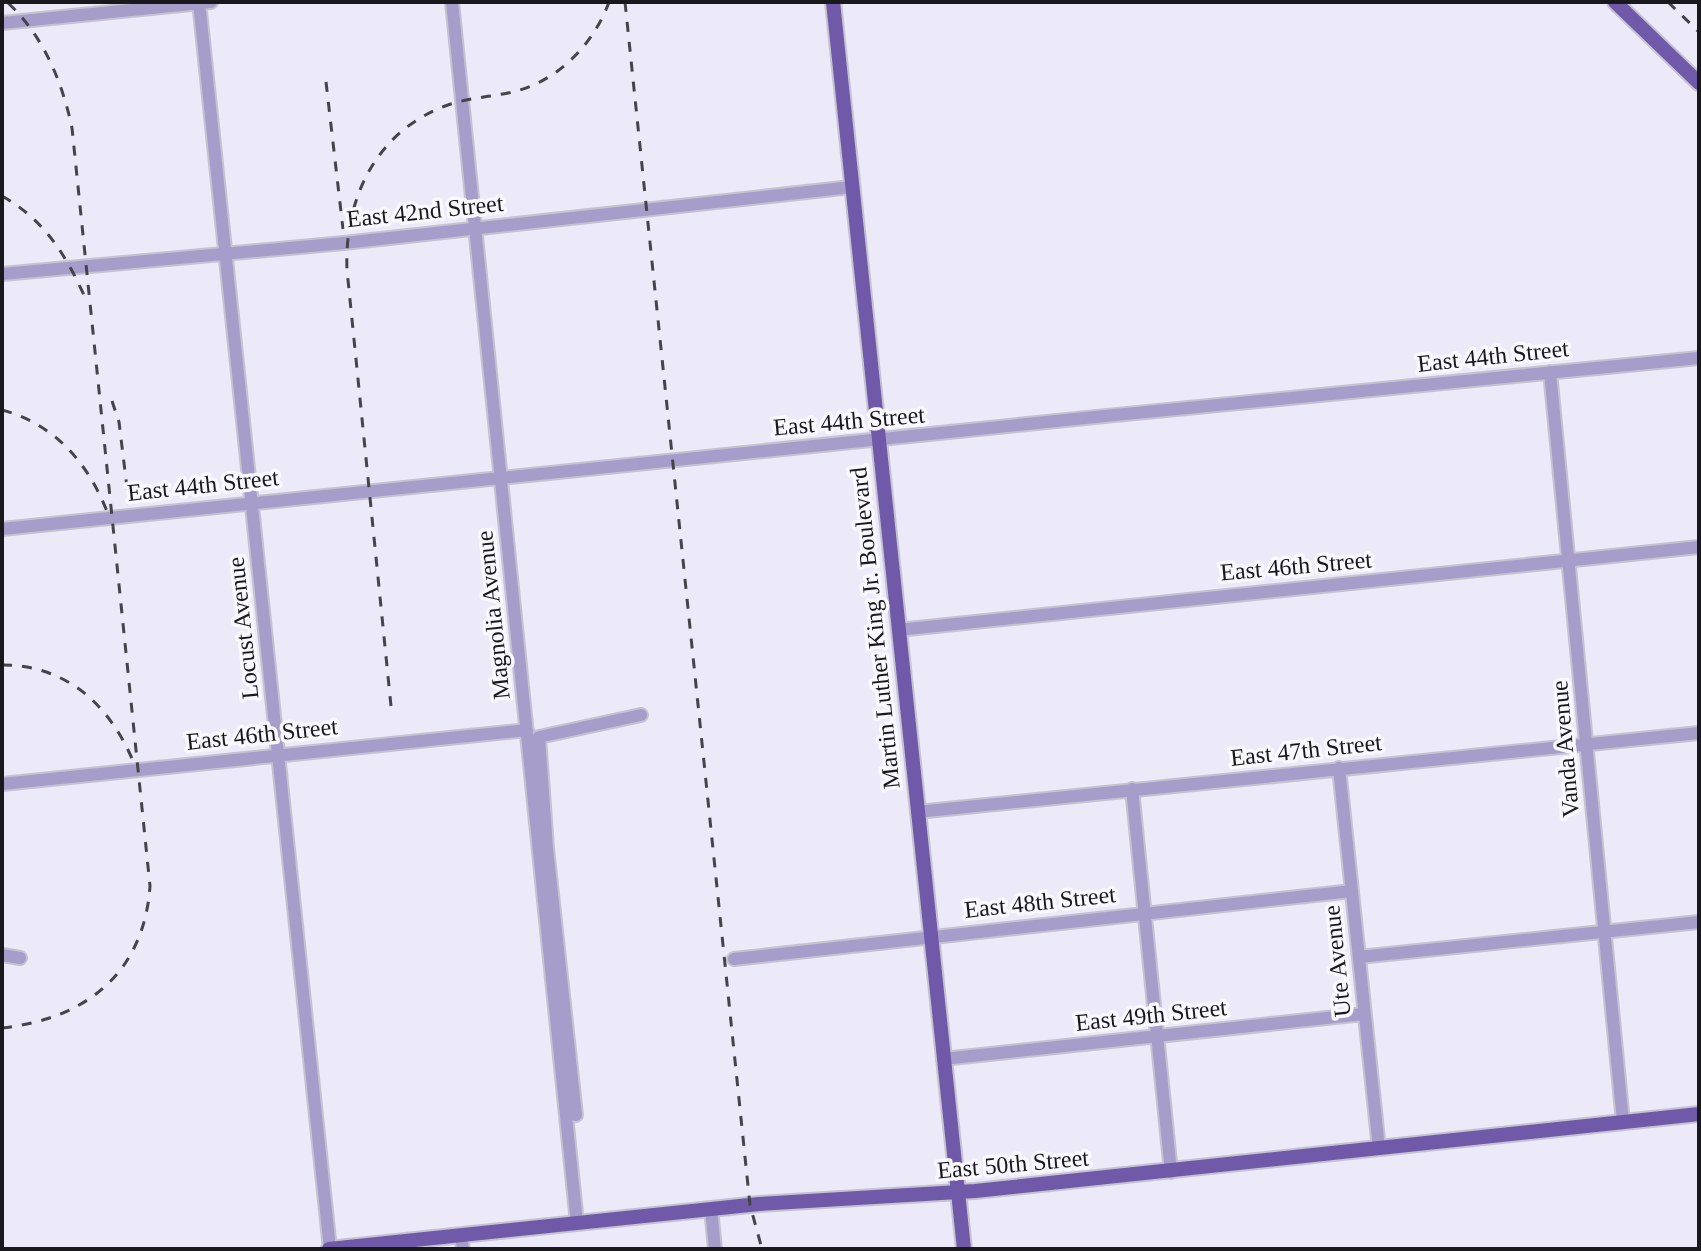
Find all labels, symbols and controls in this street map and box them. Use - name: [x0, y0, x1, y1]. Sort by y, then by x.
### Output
- street label: East 42nd Street: [345, 190, 505, 232]
- street label: East 44th Street: [1416, 335, 1570, 377]
- street label: East 44th Street: [772, 401, 926, 441]
- street label: East 44th Street: [126, 464, 280, 506]
- street label: Martin Luther King Jr. Boulevard: [845, 466, 905, 790]
- street label: Magnolia Avenue: [471, 529, 515, 701]
- street label: East 46th Street: [1219, 546, 1373, 586]
- street label: Locust Avenue: [223, 556, 263, 700]
- street label: Vanda Avenue: [1546, 679, 1584, 819]
- street label: East 46th Street: [185, 713, 339, 755]
- street label: East 47th Street: [1229, 729, 1383, 771]
- street label: East 48th Street: [963, 881, 1117, 923]
- street label: Ute Avenue: [1318, 904, 1356, 1018]
- street label: East 49th Street: [1074, 994, 1228, 1036]
- street label: East 50th Street: [936, 1144, 1090, 1184]

